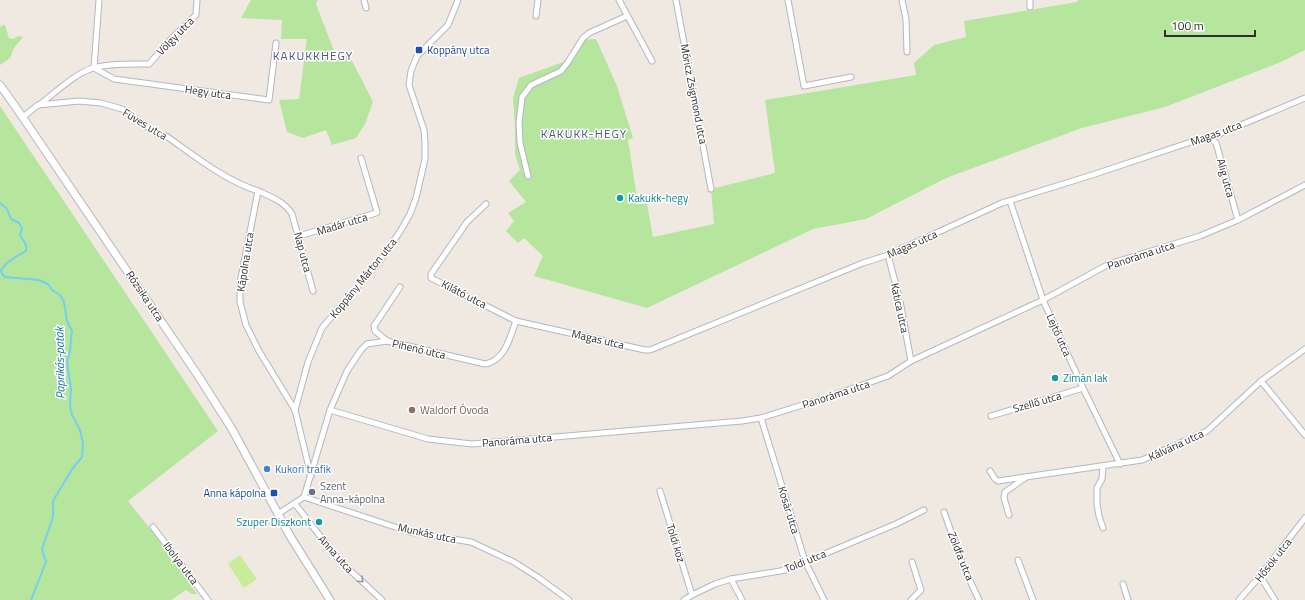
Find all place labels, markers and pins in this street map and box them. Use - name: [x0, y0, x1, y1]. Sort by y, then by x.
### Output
- place label: Koppány utca: [427, 42, 490, 58]
- marker: Koppány utca: [414, 45, 424, 55]
- place label: Kakukk-hegy: [628, 190, 689, 206]
- marker: Kakukk-hegy: [615, 193, 625, 203]
- place label: Zimán lak: [1063, 370, 1108, 386]
- marker: Zimán lak: [1050, 373, 1060, 383]
- place label: Waldorf Óvoda: [420, 402, 489, 418]
- marker: Waldorf Óvoda: [407, 405, 417, 415]
- place label: Kukori trafik: [275, 461, 332, 477]
- marker: Kukori trafik: [262, 464, 272, 474]
- place label: Szent Anna-kápolna: [320, 478, 385, 507]
- place label: Anna kápolna: [203, 485, 266, 501]
- marker: Szent Anna-kápolna: [307, 487, 317, 497]
- marker: Anna kápolna: [269, 488, 279, 498]
- place label: Szuper Diszkont: [236, 514, 311, 530]
- marker: Szuper Diszkont: [314, 517, 324, 527]

